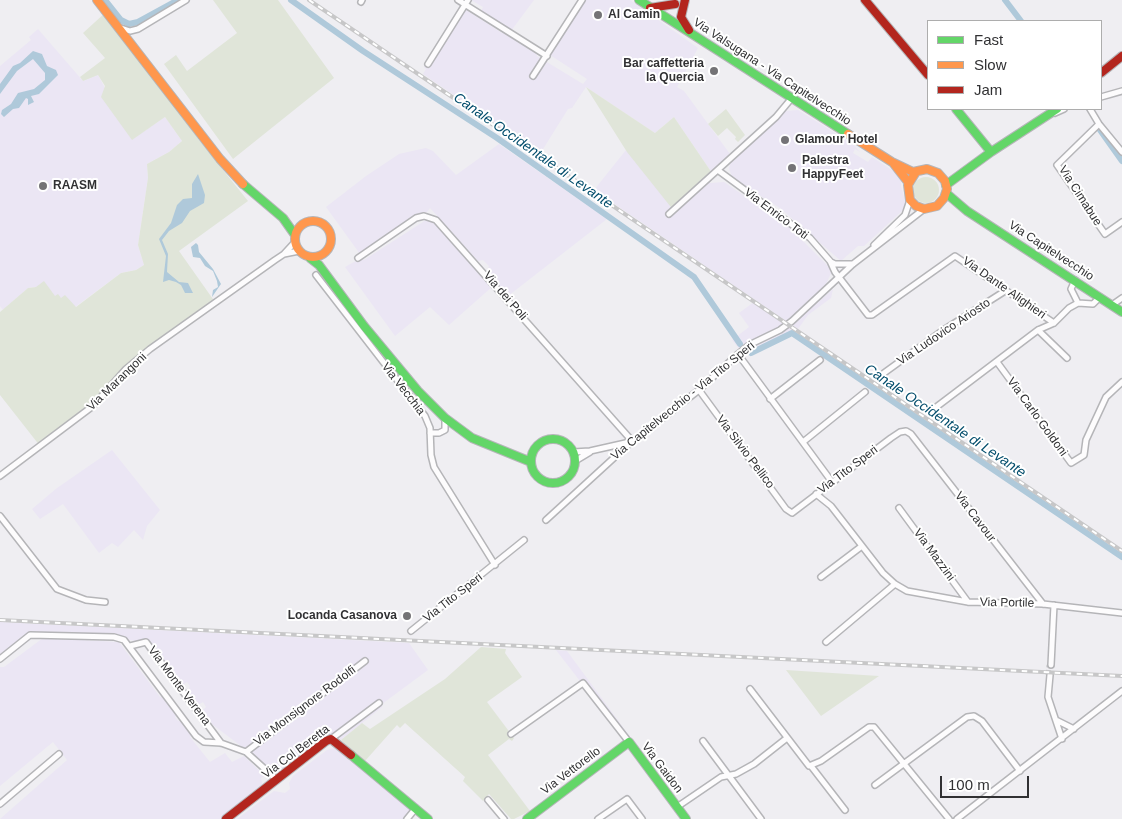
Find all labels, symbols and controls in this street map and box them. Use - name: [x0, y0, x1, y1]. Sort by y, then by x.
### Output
- place label: Al Camin: [608, 8, 660, 22]
- marker: Al Camin: [592, 9, 604, 21]
- street label: Via Valsugana - Via Capitelvecchio: [690, 15, 854, 129]
- legend: [927, 20, 1102, 110]
- text: Fast: [974, 31, 1003, 48]
- text: Slow: [974, 56, 1007, 73]
- place label: Bar caffetteria la Quercia: [623, 57, 704, 85]
- marker: Bar caffetteria la Quercia: [708, 65, 720, 77]
- text: Jam: [974, 81, 1002, 98]
- water label: Canale Occidentale di Levante: [450, 89, 616, 213]
- place label: Glamour Hotel: [795, 133, 878, 147]
- marker: Glamour Hotel: [779, 134, 791, 146]
- place label: Palestra HappyFeet: [802, 154, 863, 182]
- marker: Palestra HappyFeet: [786, 162, 798, 174]
- street label: Via Cimabue: [1055, 163, 1105, 229]
- place label: RAASM: [53, 179, 97, 193]
- marker: RAASM: [37, 180, 49, 192]
- street label: Via Enrico Toti: [741, 185, 811, 243]
- street label: Via Capitelvecchio: [1006, 218, 1096, 284]
- street label: Via Dante Alighieri: [960, 254, 1048, 322]
- street label: Via dei Poli: [480, 269, 530, 323]
- street label: Via Ludovico Ariosto: [895, 296, 993, 368]
- street label: Via Capitelvecchio - Via Tito Speri: [608, 339, 758, 463]
- street label: Via Marangoni: [84, 350, 150, 414]
- street label: Via Vecchia: [378, 360, 428, 418]
- water label: Canale Occidentale di Levante: [861, 361, 1029, 481]
- street label: Via Carlo Goldoni: [1004, 375, 1070, 459]
- street label: Via Silvio Pellico: [713, 413, 777, 491]
- street label: Via Tito Speri: [815, 443, 881, 497]
- street label: Via Cavour: [951, 489, 999, 545]
- street label: Via Mazzini: [910, 526, 958, 584]
- street label: Via Tito Speri: [420, 570, 486, 626]
- street label: Via Portile: [980, 595, 1034, 611]
- place label: Locanda Casanova: [288, 609, 397, 623]
- marker: Locanda Casanova: [401, 610, 413, 622]
- street label: Via Monte Verena: [145, 644, 213, 728]
- street label: Via Monsignore Rodolfi: [251, 663, 359, 749]
- street label: Via Col Beretta: [260, 722, 332, 782]
- street label: Via Gaidon: [638, 740, 686, 796]
- street label: Via Vettorello: [539, 744, 603, 798]
- scale bar: [942, 766, 1031, 798]
- text: 100 m: [948, 776, 990, 793]

